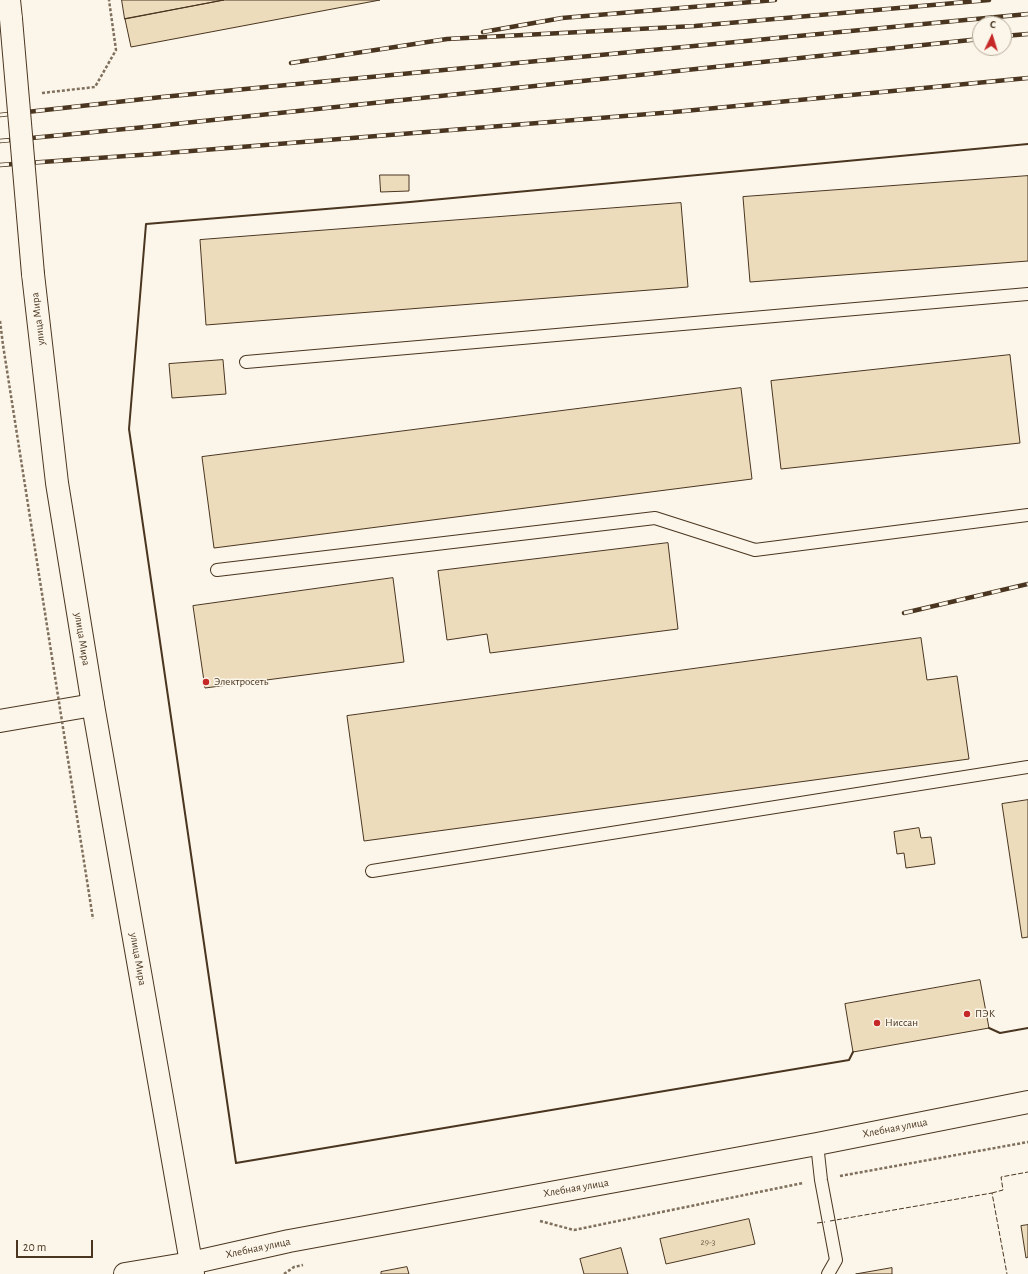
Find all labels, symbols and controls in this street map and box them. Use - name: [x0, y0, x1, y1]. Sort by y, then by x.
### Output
- north arrow: [972, 16, 1012, 56]
- text: С: [989, 19, 996, 30]
- street label: улица Мира: [28, 292, 48, 346]
- street label: улица Мира: [71, 612, 93, 666]
- place label: Электросеть: [214, 675, 268, 689]
- marker: Электросеть: [201, 677, 211, 687]
- street label: улица Мира: [127, 932, 149, 986]
- place label: ПЭК: [975, 1007, 995, 1021]
- marker: ПЭК: [962, 1009, 972, 1019]
- place label: Ниссан: [885, 1016, 918, 1030]
- marker: Ниссан: [872, 1018, 882, 1028]
- street label: Хлебная улица: [861, 1115, 929, 1141]
- street label: Хлебная улица: [542, 1176, 610, 1200]
- scale bar: [18, 1232, 95, 1258]
- street label: Хлебная улица: [224, 1235, 292, 1261]
- house number: 29-3: [701, 1237, 715, 1247]
- text: 20 m: [23, 1241, 46, 1253]

